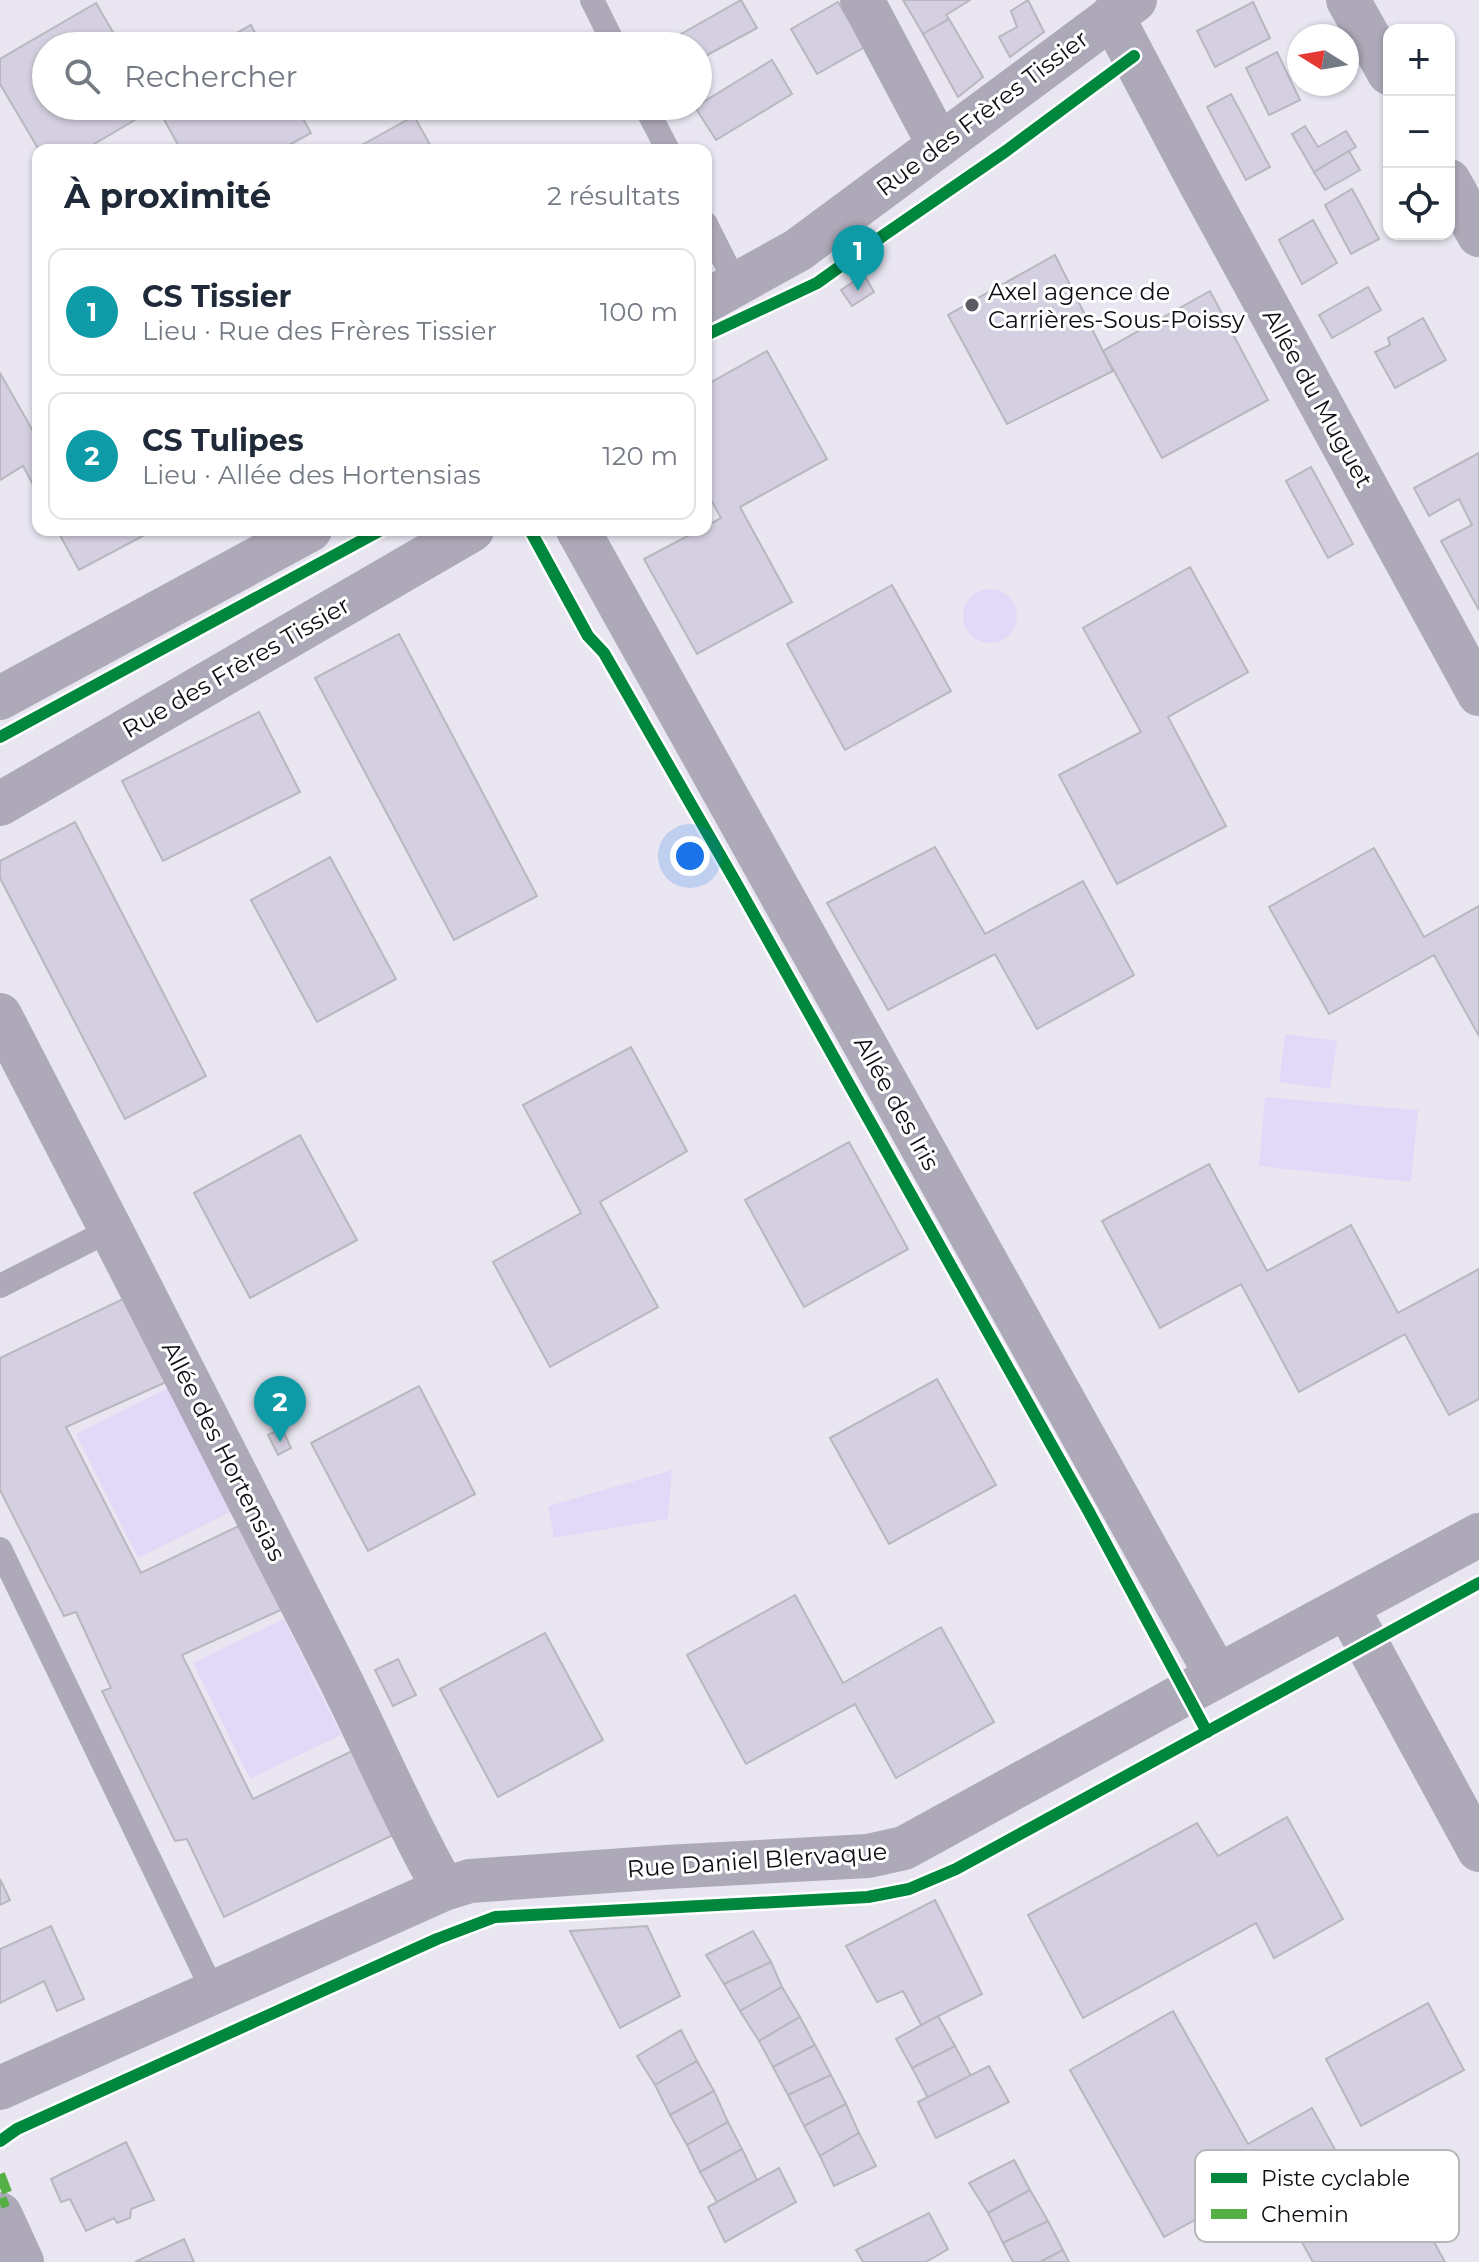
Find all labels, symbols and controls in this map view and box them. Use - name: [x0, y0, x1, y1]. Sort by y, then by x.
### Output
- street label: Rue des Frères Tissier: [870, 24, 1094, 202]
- north arrow: [1287, 24, 1359, 96]
- map controls: [1383, 24, 1455, 240]
- button: +: [1383, 24, 1455, 96]
- search box: [32, 32, 712, 120]
- icon: search: [60, 54, 104, 98]
- text: Rechercher: [124, 58, 298, 95]
- button: −: [1383, 96, 1455, 168]
- button: locate: [1383, 168, 1455, 240]
- text: À proximité: [64, 175, 271, 217]
- text: 2 résultats: [547, 180, 680, 212]
- pin: 1: [832, 225, 884, 291]
- place label: Axel agence de Carrières-Sous-Poissy: [988, 277, 1245, 334]
- text: CS Tissier: [142, 278, 292, 315]
- text: 1: [87, 296, 97, 328]
- text: 100 m: [600, 296, 678, 328]
- marker: Axel agence de Carrières-Sous-Poissy: [963, 296, 981, 314]
- street label: Allée du Muguet: [1257, 304, 1379, 493]
- text: Lieu · Rue des Frères Tissier: [142, 315, 497, 347]
- text: CS Tulipes: [142, 422, 304, 459]
- text: 2: [84, 440, 100, 472]
- text: 120 m: [602, 440, 678, 472]
- text: Lieu · Allée des Hortensias: [142, 459, 481, 491]
- street label: Rue des Frères Tissier: [117, 590, 355, 744]
- your location: [670, 836, 710, 876]
- street label: Allée des Iris: [848, 1031, 946, 1175]
- street label: Allée des Hortensias: [156, 1336, 292, 1566]
- pin: 2: [254, 1376, 306, 1442]
- street label: Rue Daniel Blervaque: [626, 1836, 888, 1884]
- legend: [1195, 2150, 1459, 2242]
- text: Piste cyclable: [1261, 2165, 1410, 2192]
- text: Chemin: [1261, 2201, 1349, 2228]

